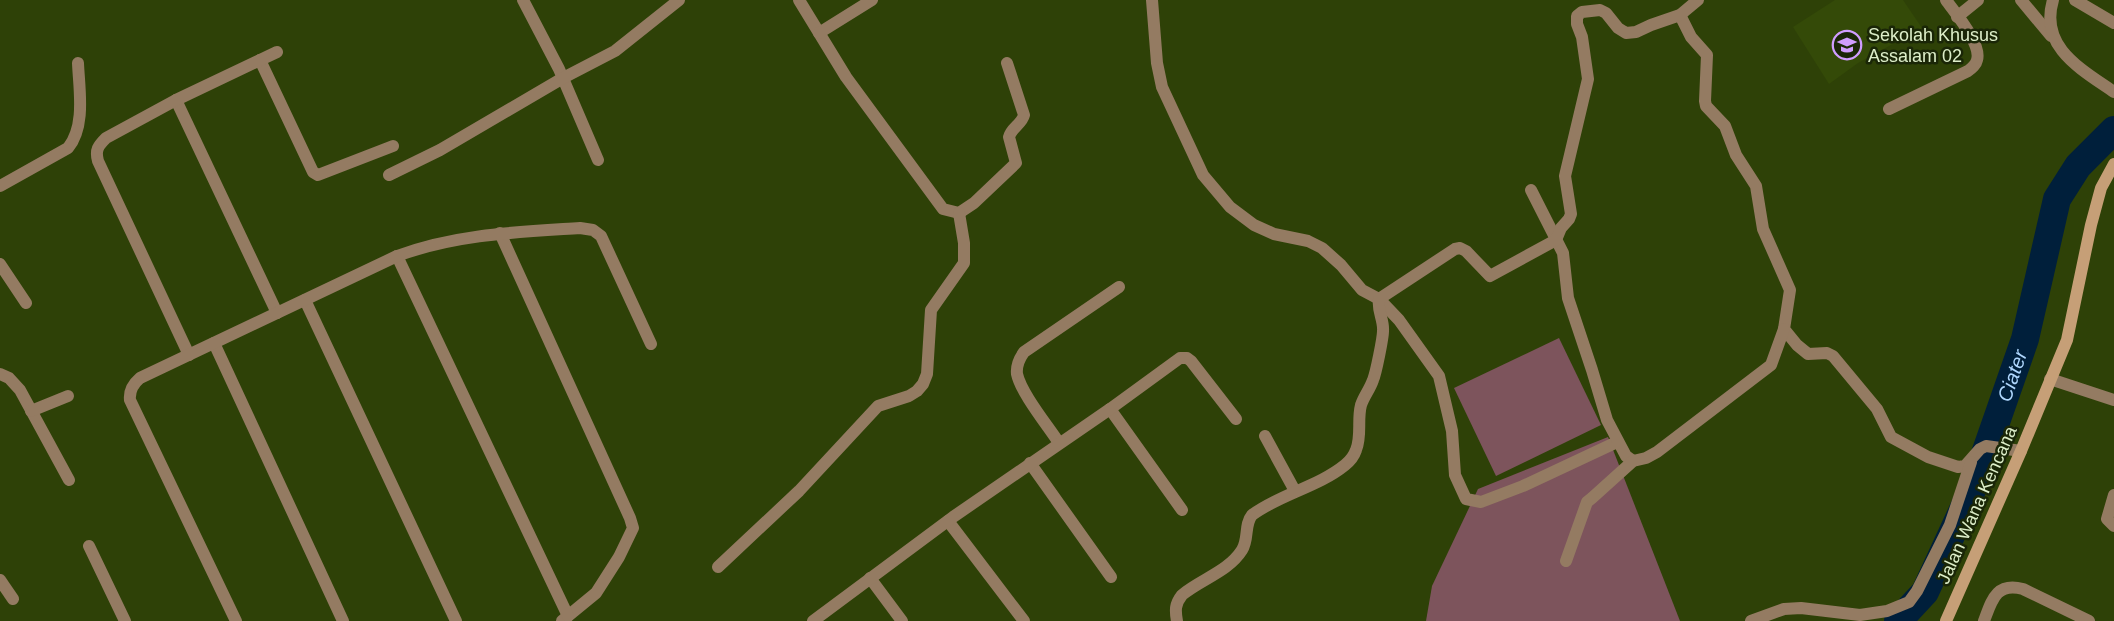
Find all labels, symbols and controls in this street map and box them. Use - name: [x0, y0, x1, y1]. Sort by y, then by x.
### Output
- place label: Sekolah Khusus Assalam 02: [1868, 25, 1998, 66]
- school or university icon: Sekolah Khusus Assalam 02: [1831, 29, 1863, 61]
- water label: Ciater: [1993, 346, 2032, 405]
- street label: Jalan Wana Kencana: [1933, 422, 2021, 587]

